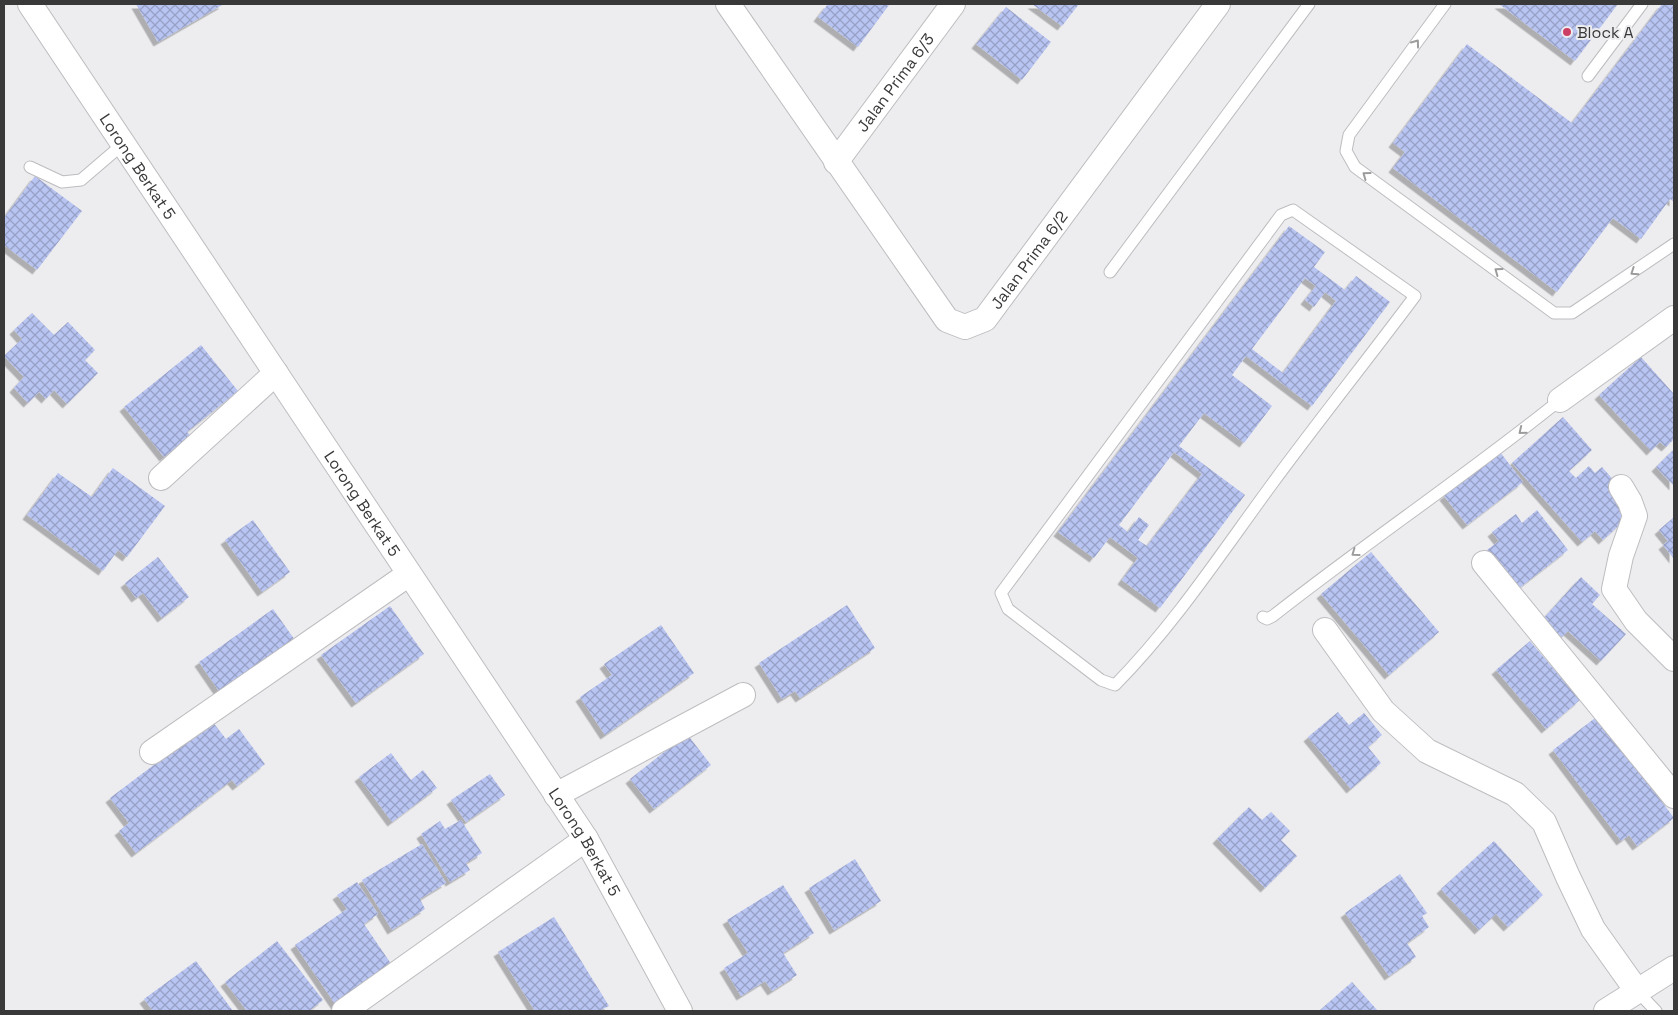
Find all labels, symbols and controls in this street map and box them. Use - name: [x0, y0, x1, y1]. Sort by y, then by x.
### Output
- place label: Block A: [1577, 22, 1634, 43]
- marker: Block A: [1561, 26, 1573, 38]
- street label: Jalan Prima 6/3: [852, 29, 938, 136]
- one-way arrow: [1411, 40, 1419, 49]
- street label: Lorong Berkat 5: [95, 109, 181, 223]
- one-way arrow: [1363, 173, 1372, 181]
- street label: Jalan Prima 6/2: [985, 206, 1072, 313]
- one-way arrow: [1630, 266, 1640, 275]
- one-way arrow: [1494, 268, 1503, 277]
- one-way arrow: [1519, 425, 1528, 433]
- street label: Lorong Berkat 5: [320, 446, 405, 560]
- one-way arrow: [1352, 547, 1361, 556]
- street label: Lorong Berkat 5: [544, 784, 626, 900]

